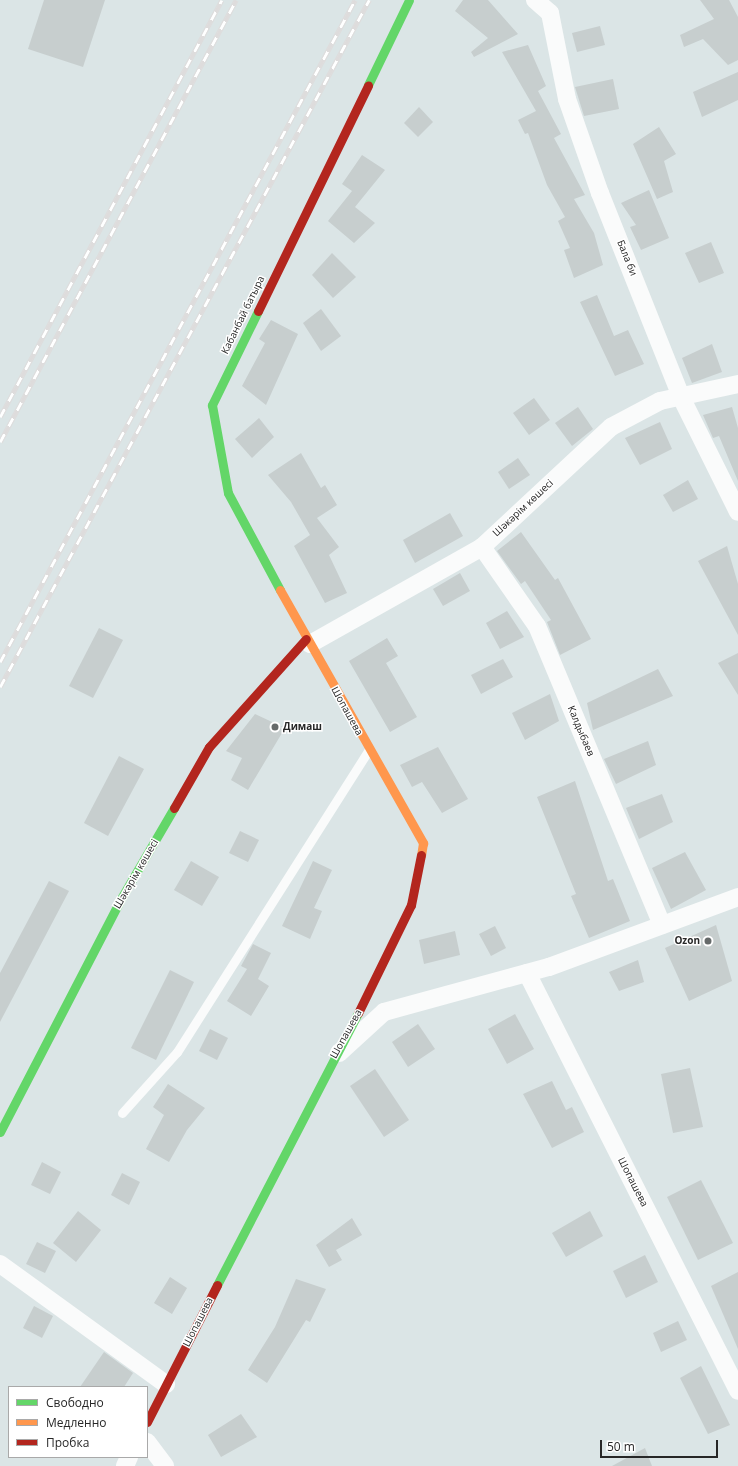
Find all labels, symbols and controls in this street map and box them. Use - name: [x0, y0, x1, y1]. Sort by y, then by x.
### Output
- street label: Бала би: [614, 238, 640, 278]
- street label: Кабанбай батыра: [219, 274, 267, 356]
- street label: Шәкәрім көшесі: [490, 477, 556, 539]
- street label: Шопашева: [329, 685, 365, 737]
- street label: Калдыбаев: [565, 704, 597, 758]
- place label: Димаш: [283, 721, 322, 733]
- marker: Димаш: [270, 722, 280, 732]
- street label: Шәкәрім көшесі: [111, 837, 161, 911]
- place label: Ozon: [674, 935, 700, 947]
- marker: Ozon: [703, 936, 713, 946]
- street label: Шопашева: [328, 1008, 364, 1060]
- street label: Шопашева: [615, 1155, 651, 1209]
- street label: Шопашева: [180, 1295, 216, 1349]
- legend: [8, 1386, 148, 1458]
- text: Свободно: [46, 1394, 104, 1411]
- text: Медленно: [46, 1414, 106, 1431]
- scale bar: [602, 1432, 720, 1458]
- text: Пробка: [46, 1434, 89, 1451]
- text: 50 m: [607, 1438, 635, 1455]

